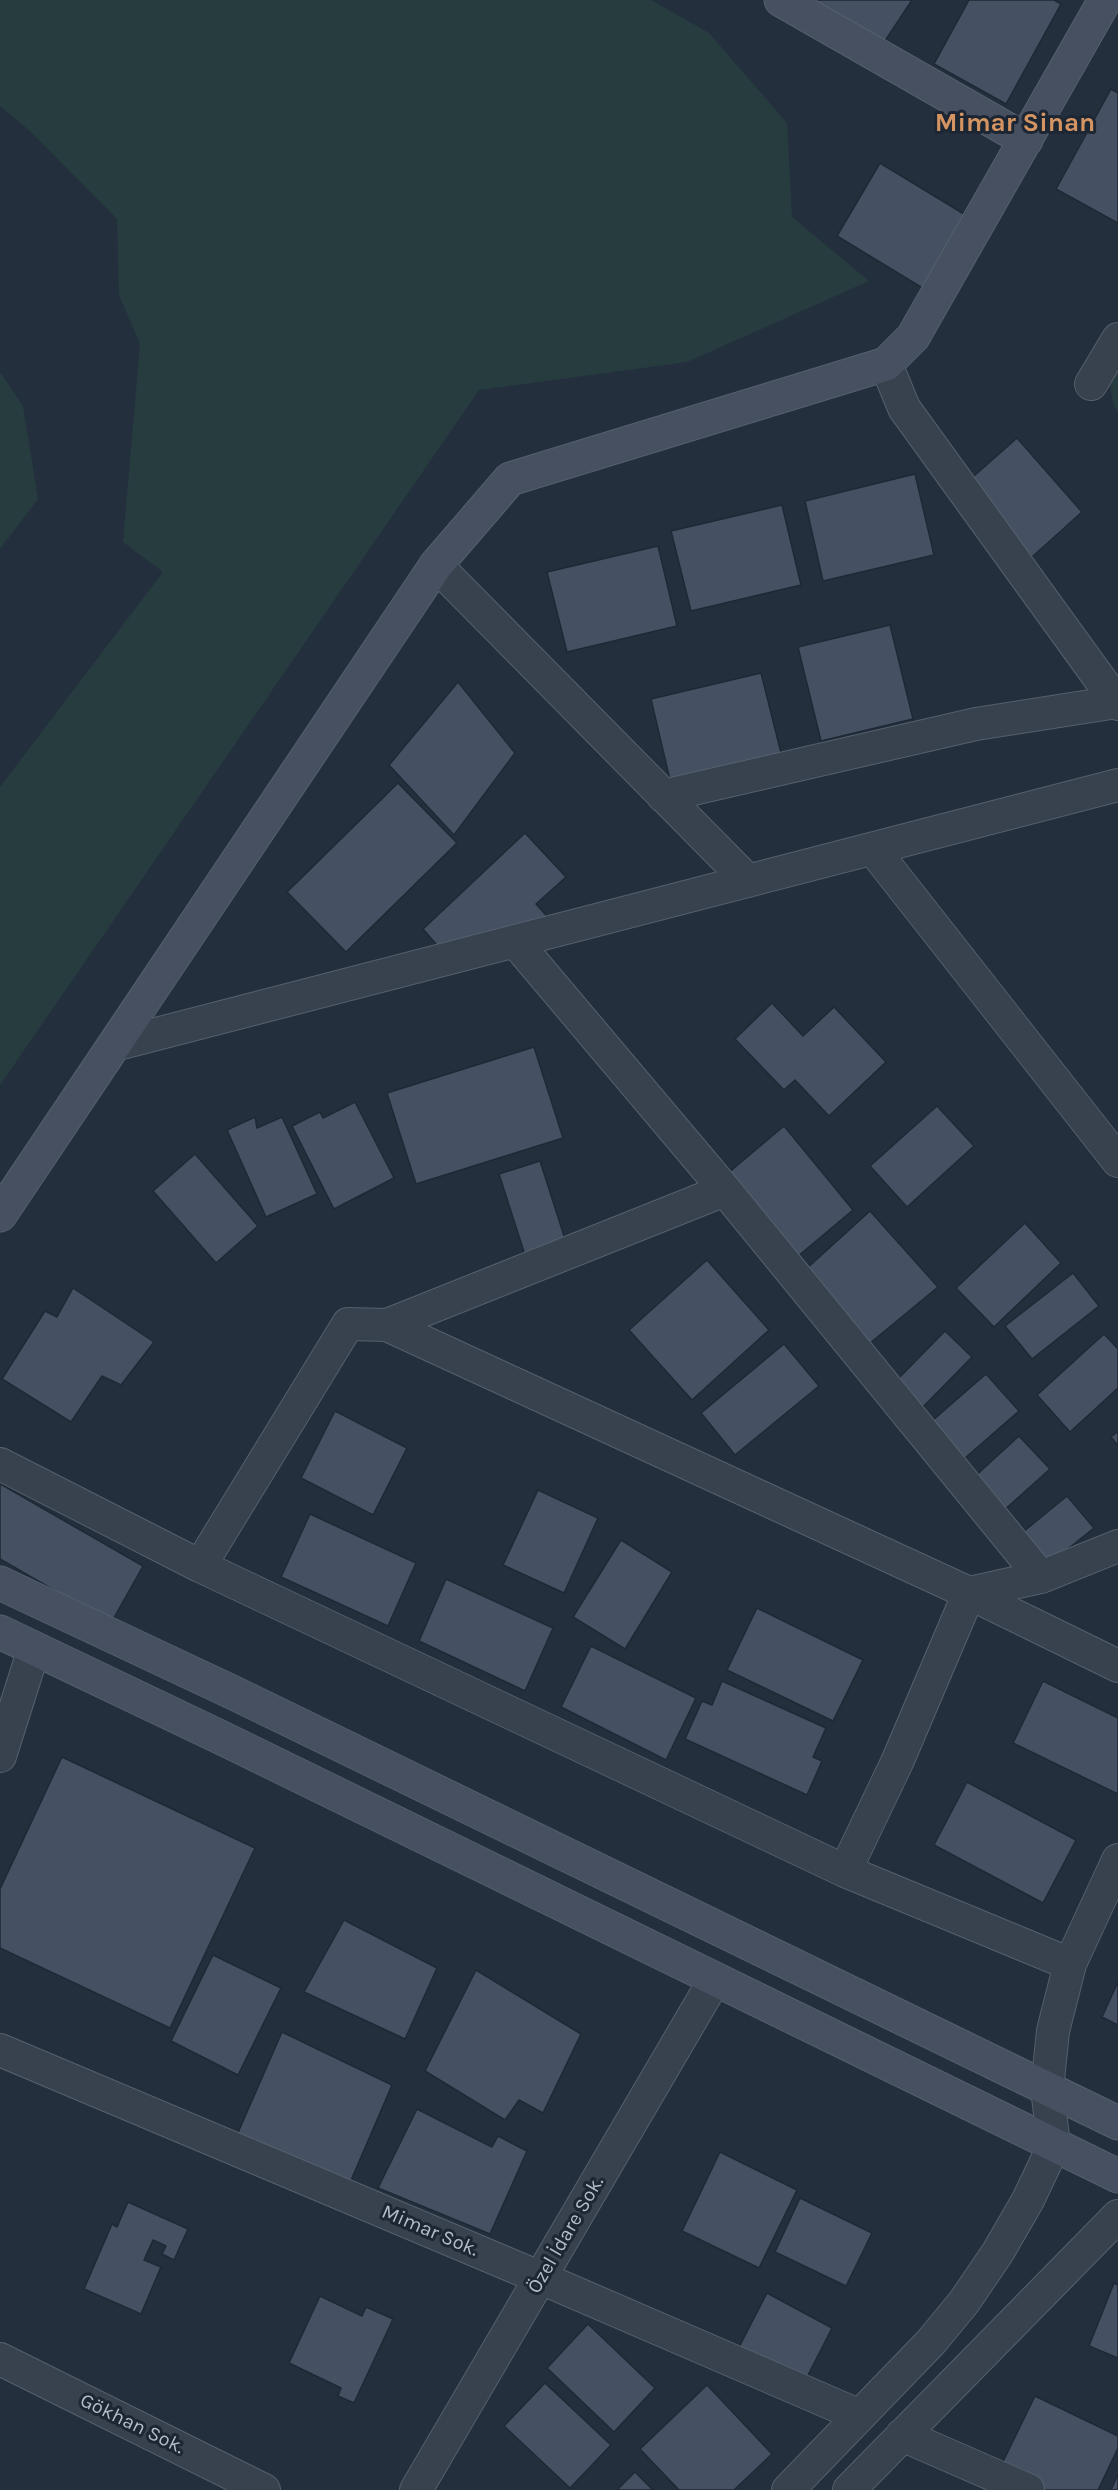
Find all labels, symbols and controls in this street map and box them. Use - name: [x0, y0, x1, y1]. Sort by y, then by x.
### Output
- district label: Mimar Sinan: [935, 108, 1095, 140]
- street label: Özel İdare Sok.: [523, 2172, 609, 2298]
- street label: Mimar Sok.: [378, 2200, 482, 2262]
- street label: Gökhan Sok.: [76, 2388, 188, 2460]

